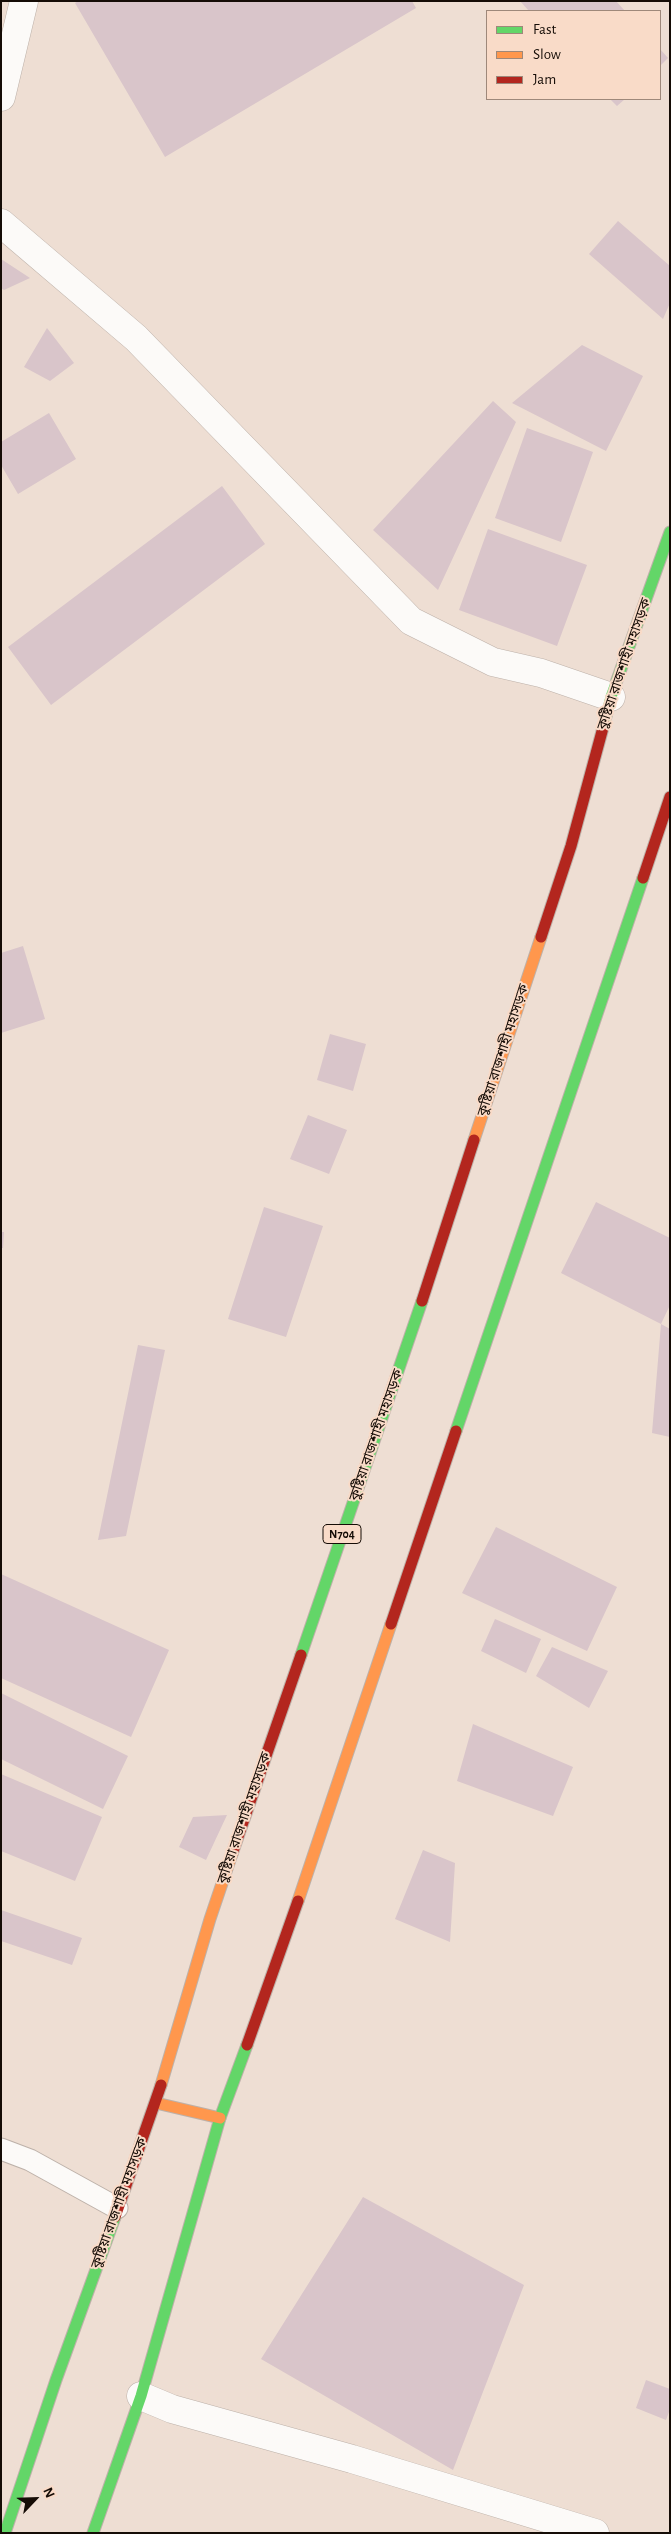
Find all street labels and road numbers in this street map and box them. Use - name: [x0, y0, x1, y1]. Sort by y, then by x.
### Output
- street label: কুষ্টিয়া রাজশাহী মহাসড়ক: [594, 596, 654, 732]
- street label: কুষ্টিয়া রাজশাহী মহাসড়ক: [474, 982, 532, 1118]
- street label: কুষ্টিয়া রাজশাহী মহাসড়ক: [346, 1367, 406, 1503]
- road number: N704: [323, 1525, 361, 1544]
- street label: কুষ্টিয়া রাজশাহী মহাসড়ক: [214, 1750, 274, 1886]
- street label: কুষ্টিয়া রাজশাহী মহাসড়ক: [88, 2135, 150, 2271]

